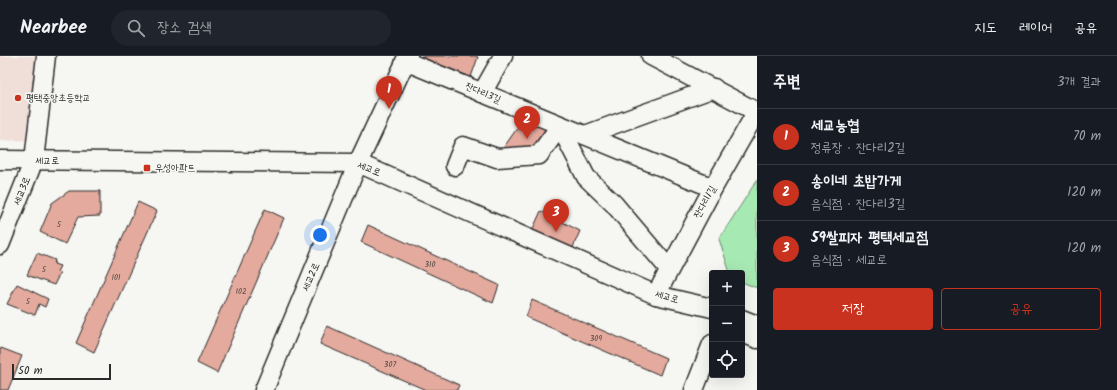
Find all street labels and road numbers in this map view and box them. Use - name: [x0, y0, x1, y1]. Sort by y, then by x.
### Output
- street label: 잔다리3길: [462, 78, 504, 108]
- street label: 세교로: [35, 153, 59, 169]
- street label: 세교로: [355, 157, 383, 181]
- street label: 세교3로: [9, 174, 35, 208]
- street label: 잔다리1길: [689, 183, 721, 221]
- street label: 세교2로: [298, 260, 324, 294]
- street label: 세교로: [653, 286, 681, 308]

